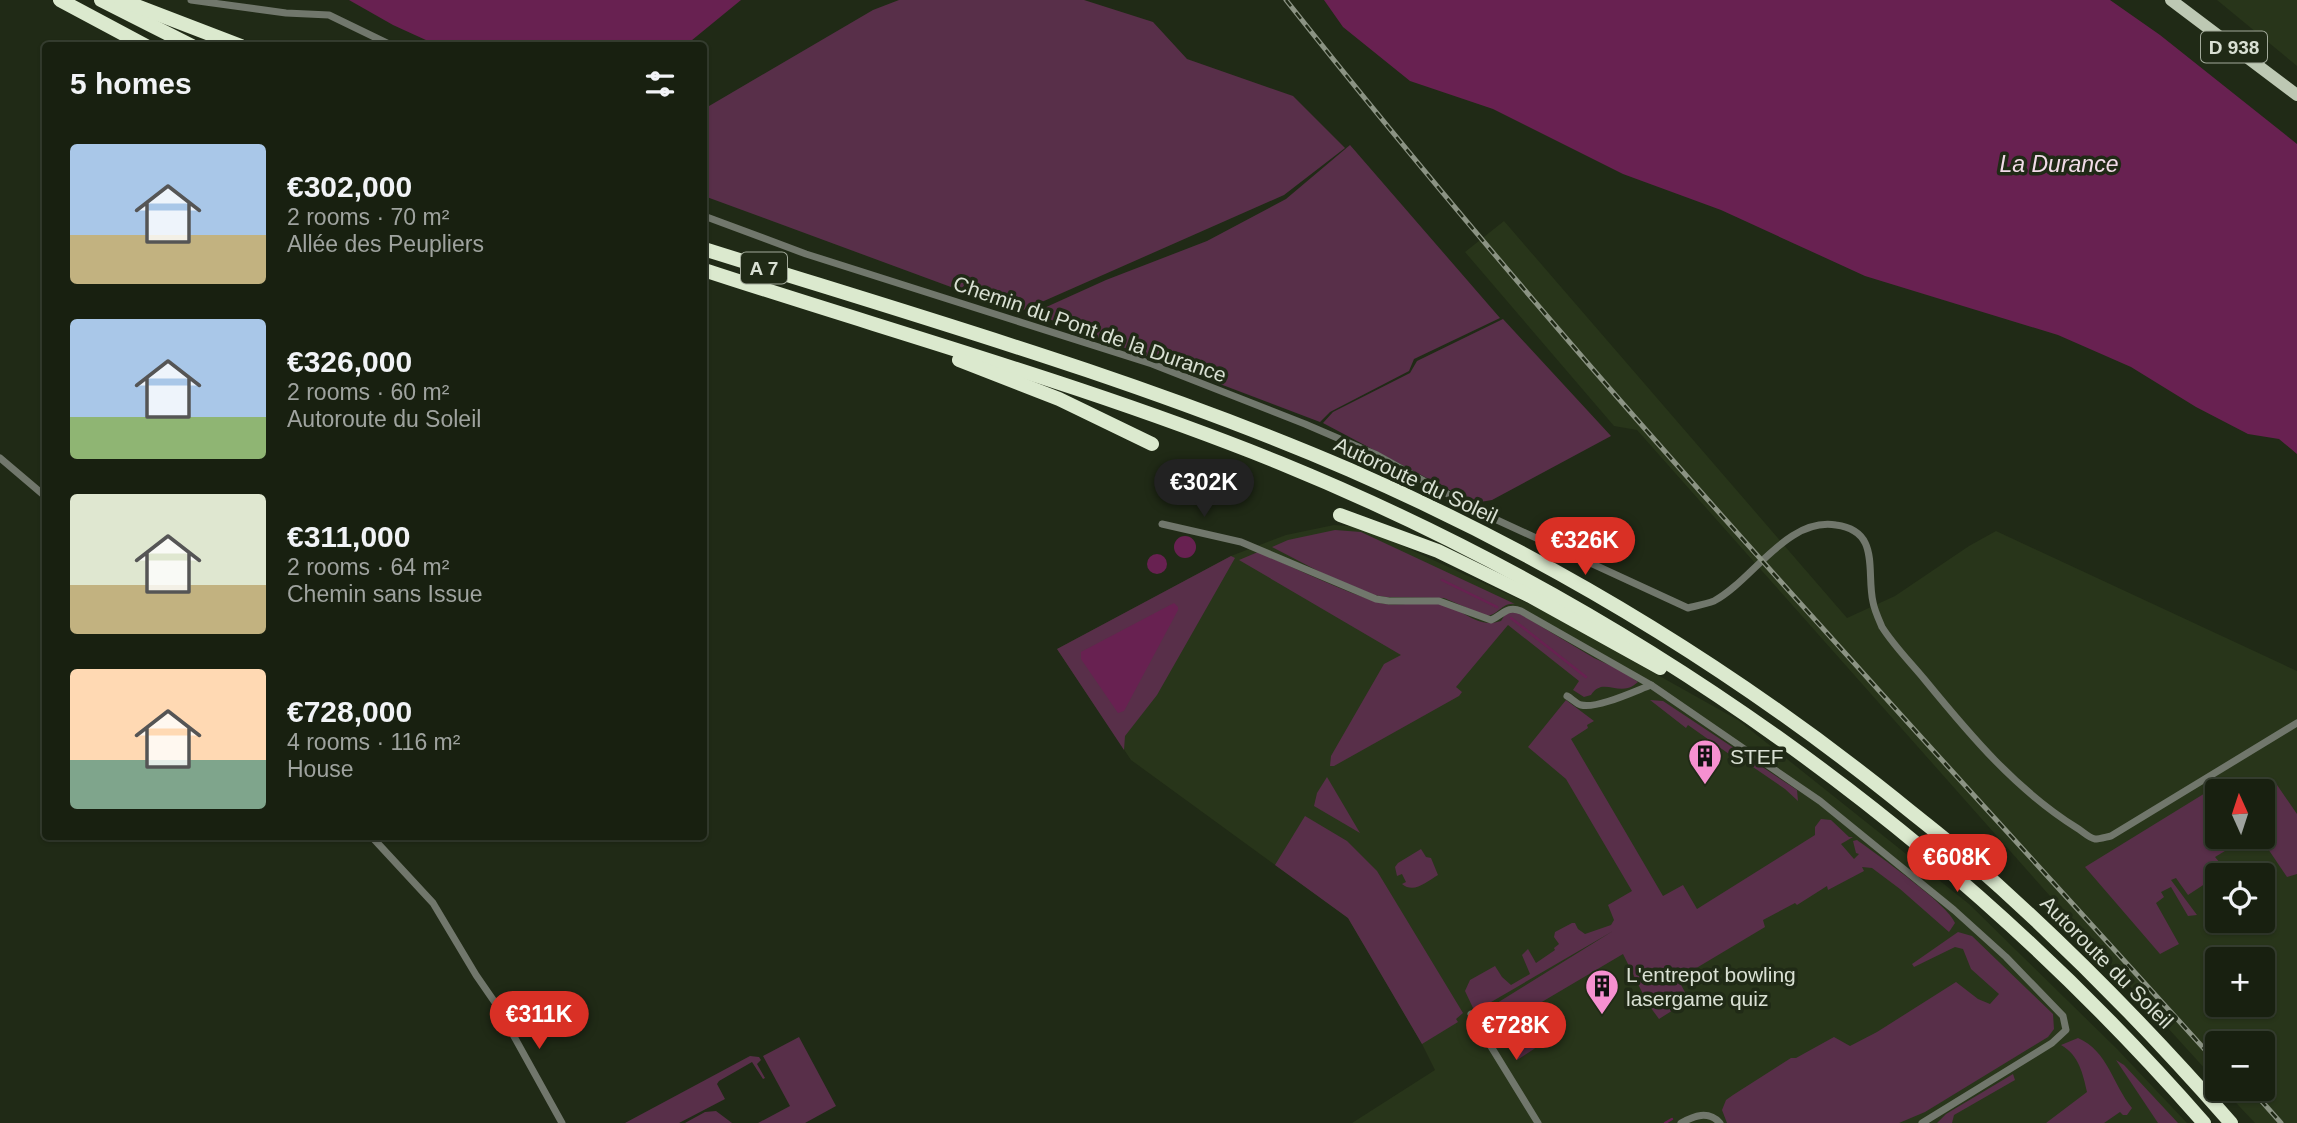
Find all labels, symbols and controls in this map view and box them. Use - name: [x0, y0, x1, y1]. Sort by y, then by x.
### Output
- road number: D 938: [2201, 32, 2267, 62]
- icon: filters: [641, 65, 679, 103]
- text: 5 homes: [70, 67, 192, 100]
- water label: La Durance: [2000, 151, 2118, 177]
- text: €302,000: [287, 170, 412, 203]
- icon: home: [126, 172, 210, 256]
- text: 2 rooms · 70 m²: [287, 204, 449, 230]
- text: Allée des Peupliers: [287, 231, 484, 257]
- road number: A 7: [741, 252, 787, 284]
- street label: Chemin du Pont de la Durance: [950, 271, 1230, 387]
- text: €326,000: [287, 345, 412, 378]
- icon: home: [126, 347, 210, 431]
- text: 2 rooms · 60 m²: [287, 379, 449, 405]
- text: Autoroute du Soleil: [287, 406, 481, 432]
- street label: Autoroute du Soleil: [1331, 432, 1501, 528]
- pin: €302K: [1155, 460, 1253, 519]
- text: €302K: [1170, 469, 1238, 495]
- pin: €326K: [1536, 518, 1634, 577]
- text: €311,000: [287, 520, 410, 553]
- icon: home: [126, 522, 210, 606]
- text: €326K: [1551, 527, 1619, 553]
- text: 2 rooms · 64 m²: [287, 554, 449, 580]
- text: Chemin sans Issue: [287, 581, 483, 607]
- text: €728,000: [287, 695, 412, 728]
- icon: home: [126, 697, 210, 781]
- text: 4 rooms · 116 m²: [287, 729, 460, 755]
- building icon: STEF: [1686, 737, 1724, 786]
- place label: STEF: [1730, 745, 1784, 768]
- text: House: [287, 756, 353, 782]
- north arrow: [2205, 779, 2275, 849]
- map controls: [2205, 779, 2275, 1101]
- pin: €608K: [1908, 834, 2006, 894]
- text: €608K: [1923, 844, 1991, 870]
- button: locate: [2205, 863, 2275, 933]
- street label: Autoroute du Soleil: [2036, 891, 2178, 1033]
- button: +: [2205, 947, 2275, 1017]
- place label: L'entrepot bowling lasergame quiz: [1626, 963, 1796, 1010]
- building icon: L'entrepot bowling lasergame quiz: [1583, 967, 1621, 1016]
- pin: €311K: [490, 992, 588, 1051]
- text: €311K: [506, 1001, 572, 1027]
- pin: €728K: [1467, 1002, 1565, 1062]
- text: €728K: [1482, 1012, 1550, 1038]
- button: −: [2205, 1031, 2275, 1101]

